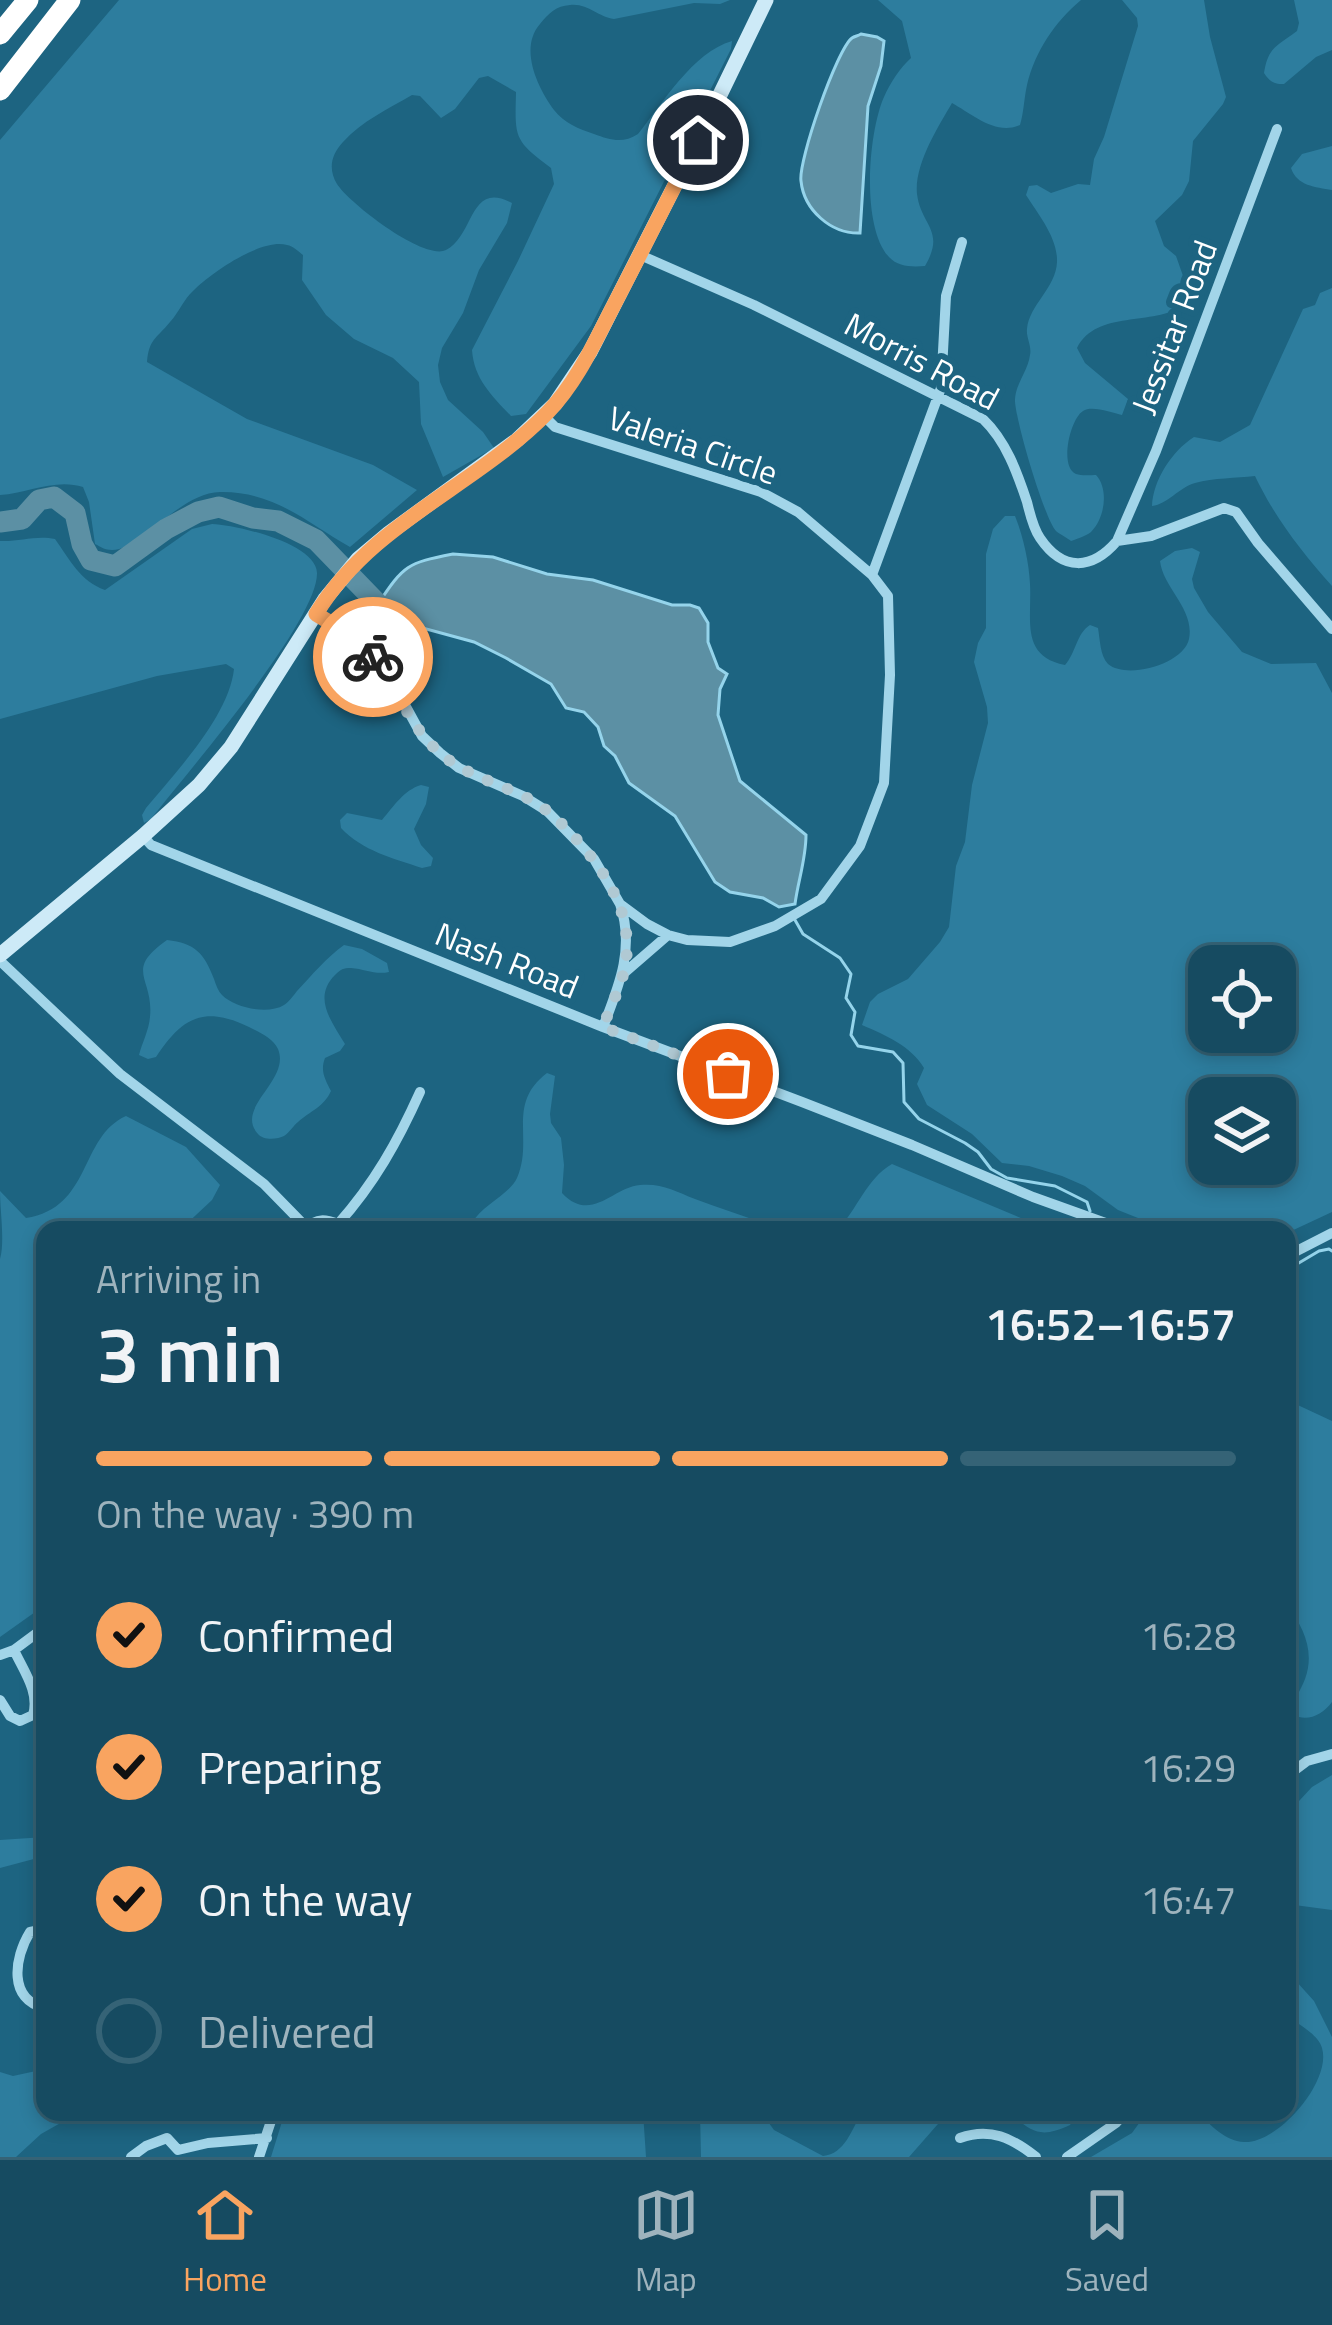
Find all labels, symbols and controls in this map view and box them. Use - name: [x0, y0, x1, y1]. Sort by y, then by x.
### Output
- pin: [647, 89, 749, 191]
- icon: home: [665, 107, 731, 173]
- street label: Jessitar Road: [1118, 233, 1230, 421]
- street label: Morris Road: [836, 299, 1008, 423]
- street label: Valeria Circle: [601, 393, 785, 497]
- courier: [313, 597, 433, 717]
- icon: bike: [340, 624, 406, 690]
- street label: Nash Road: [428, 909, 586, 1011]
- map controls: [1188, 945, 1296, 1185]
- button: locate: [1188, 945, 1296, 1053]
- pin: [677, 1023, 779, 1125]
- icon: bag: [695, 1041, 761, 1107]
- button: layers: [1188, 1077, 1296, 1185]
- text: Arriving in: [96, 1249, 261, 1308]
- text: 16:52–16:57: [985, 1289, 1236, 1357]
- text: 3 min: [96, 1294, 284, 1412]
- text: On the way · 390 m: [96, 1484, 414, 1543]
- text: Confirmed: [198, 1601, 394, 1669]
- icon: check: [96, 1602, 162, 1668]
- text: 16:28: [1140, 1606, 1236, 1665]
- text: Preparing: [198, 1733, 382, 1801]
- icon: check: [96, 1734, 162, 1800]
- text: 16:29: [1140, 1738, 1236, 1797]
- text: On the way: [198, 1865, 412, 1933]
- icon: check: [96, 1866, 162, 1932]
- text: 16:47: [1140, 1870, 1236, 1929]
- text: Delivered: [198, 1997, 376, 2065]
- tab: Home: [183, 2182, 267, 2304]
- tab: Map: [633, 2182, 699, 2304]
- tab: Saved: [1065, 2182, 1149, 2304]

